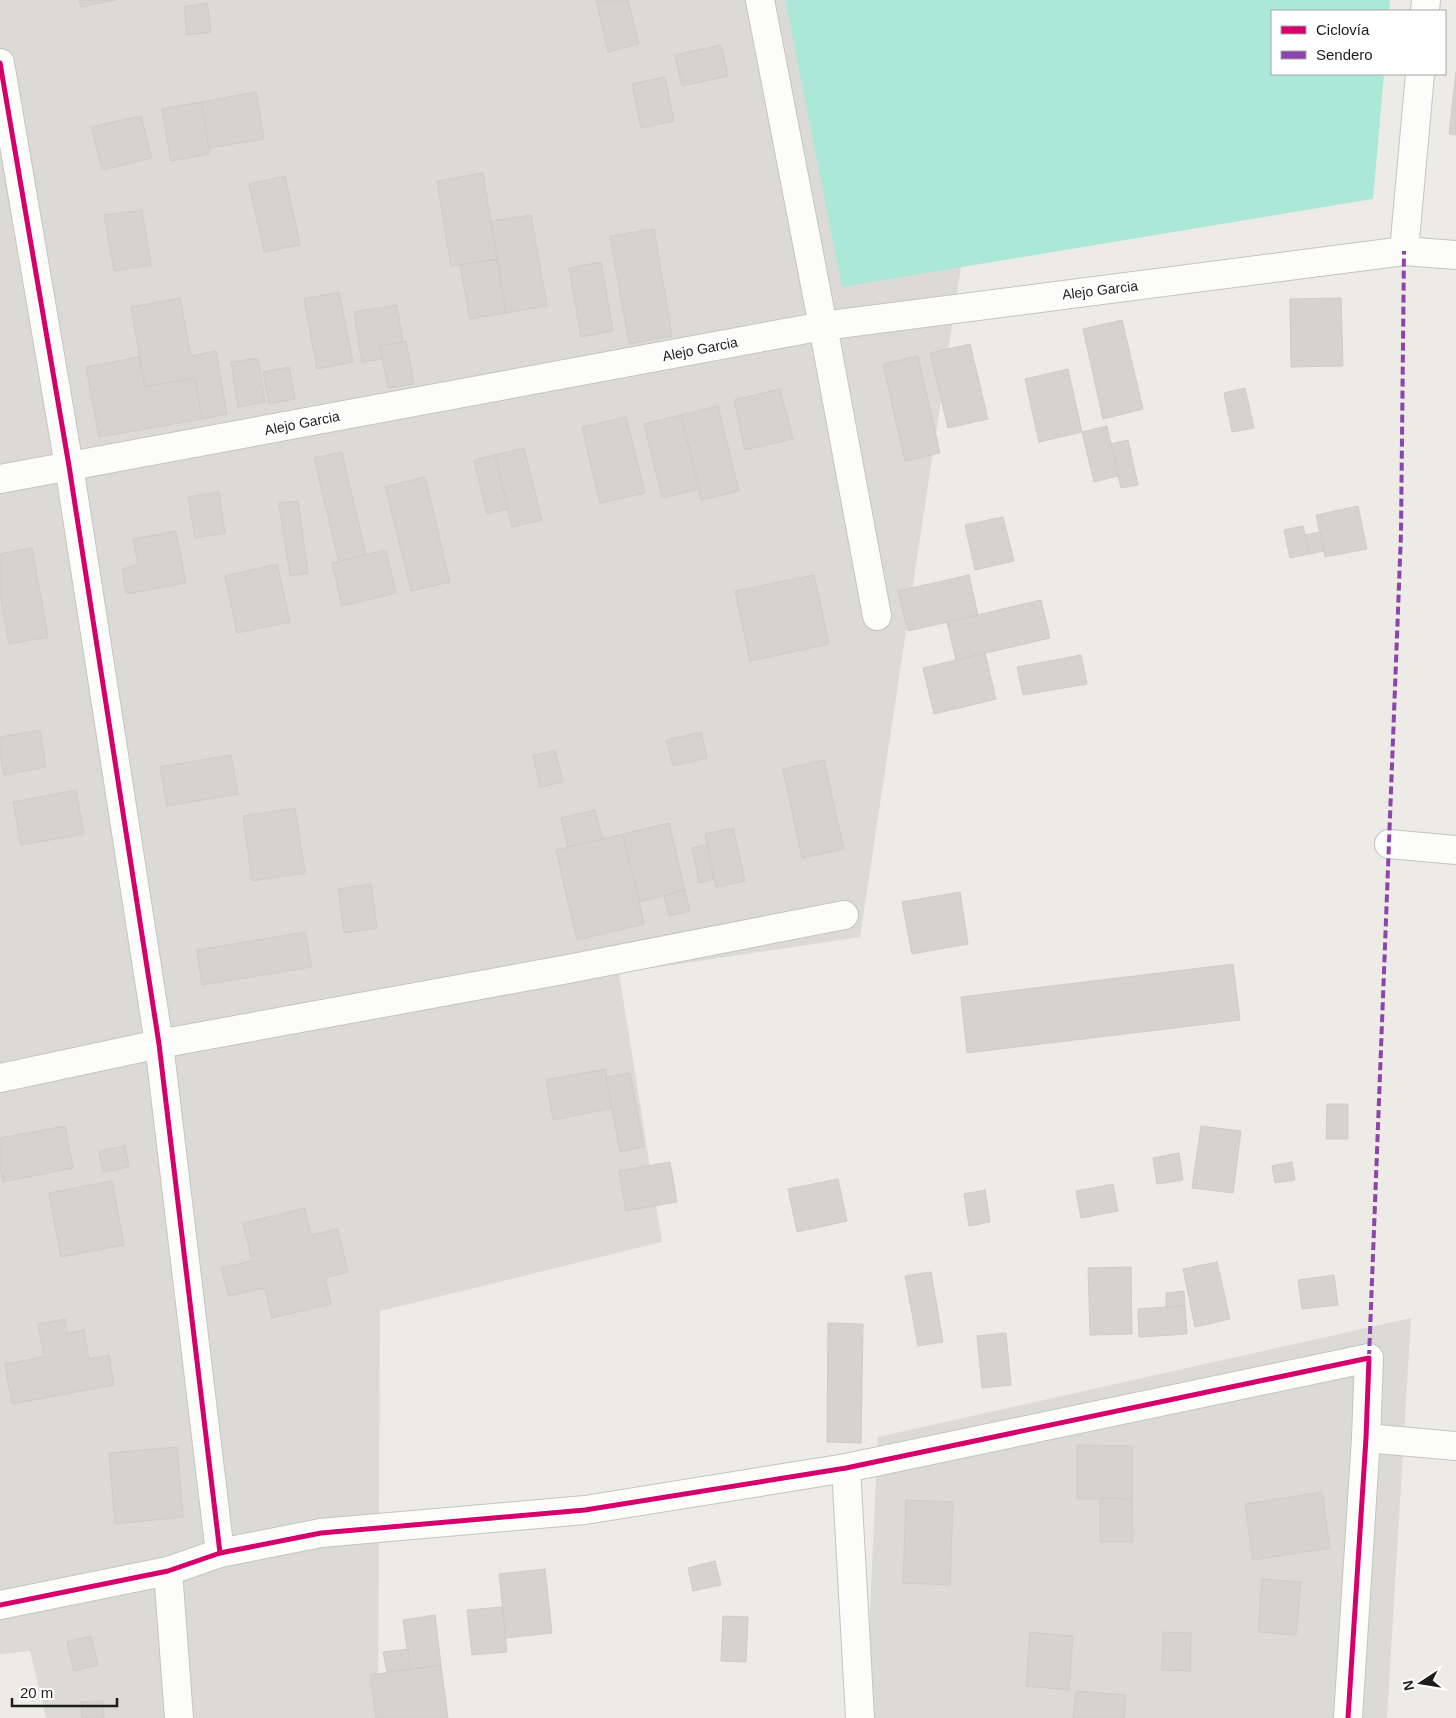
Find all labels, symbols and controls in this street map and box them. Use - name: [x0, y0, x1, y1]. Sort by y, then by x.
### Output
- legend: [1271, 10, 1446, 75]
- text: Ciclovía: [1316, 21, 1370, 38]
- text: Sendero: [1316, 46, 1373, 63]
- street label: Alejo Garcia: [1061, 277, 1139, 303]
- street label: Alejo Garcia: [661, 334, 739, 364]
- street label: Alejo Garcia: [263, 408, 341, 438]
- north arrow: [1396, 1658, 1446, 1708]
- scale bar: [12, 1676, 118, 1708]
- text: N: [1399, 1679, 1417, 1692]
- text: 20 m: [20, 1684, 53, 1701]

